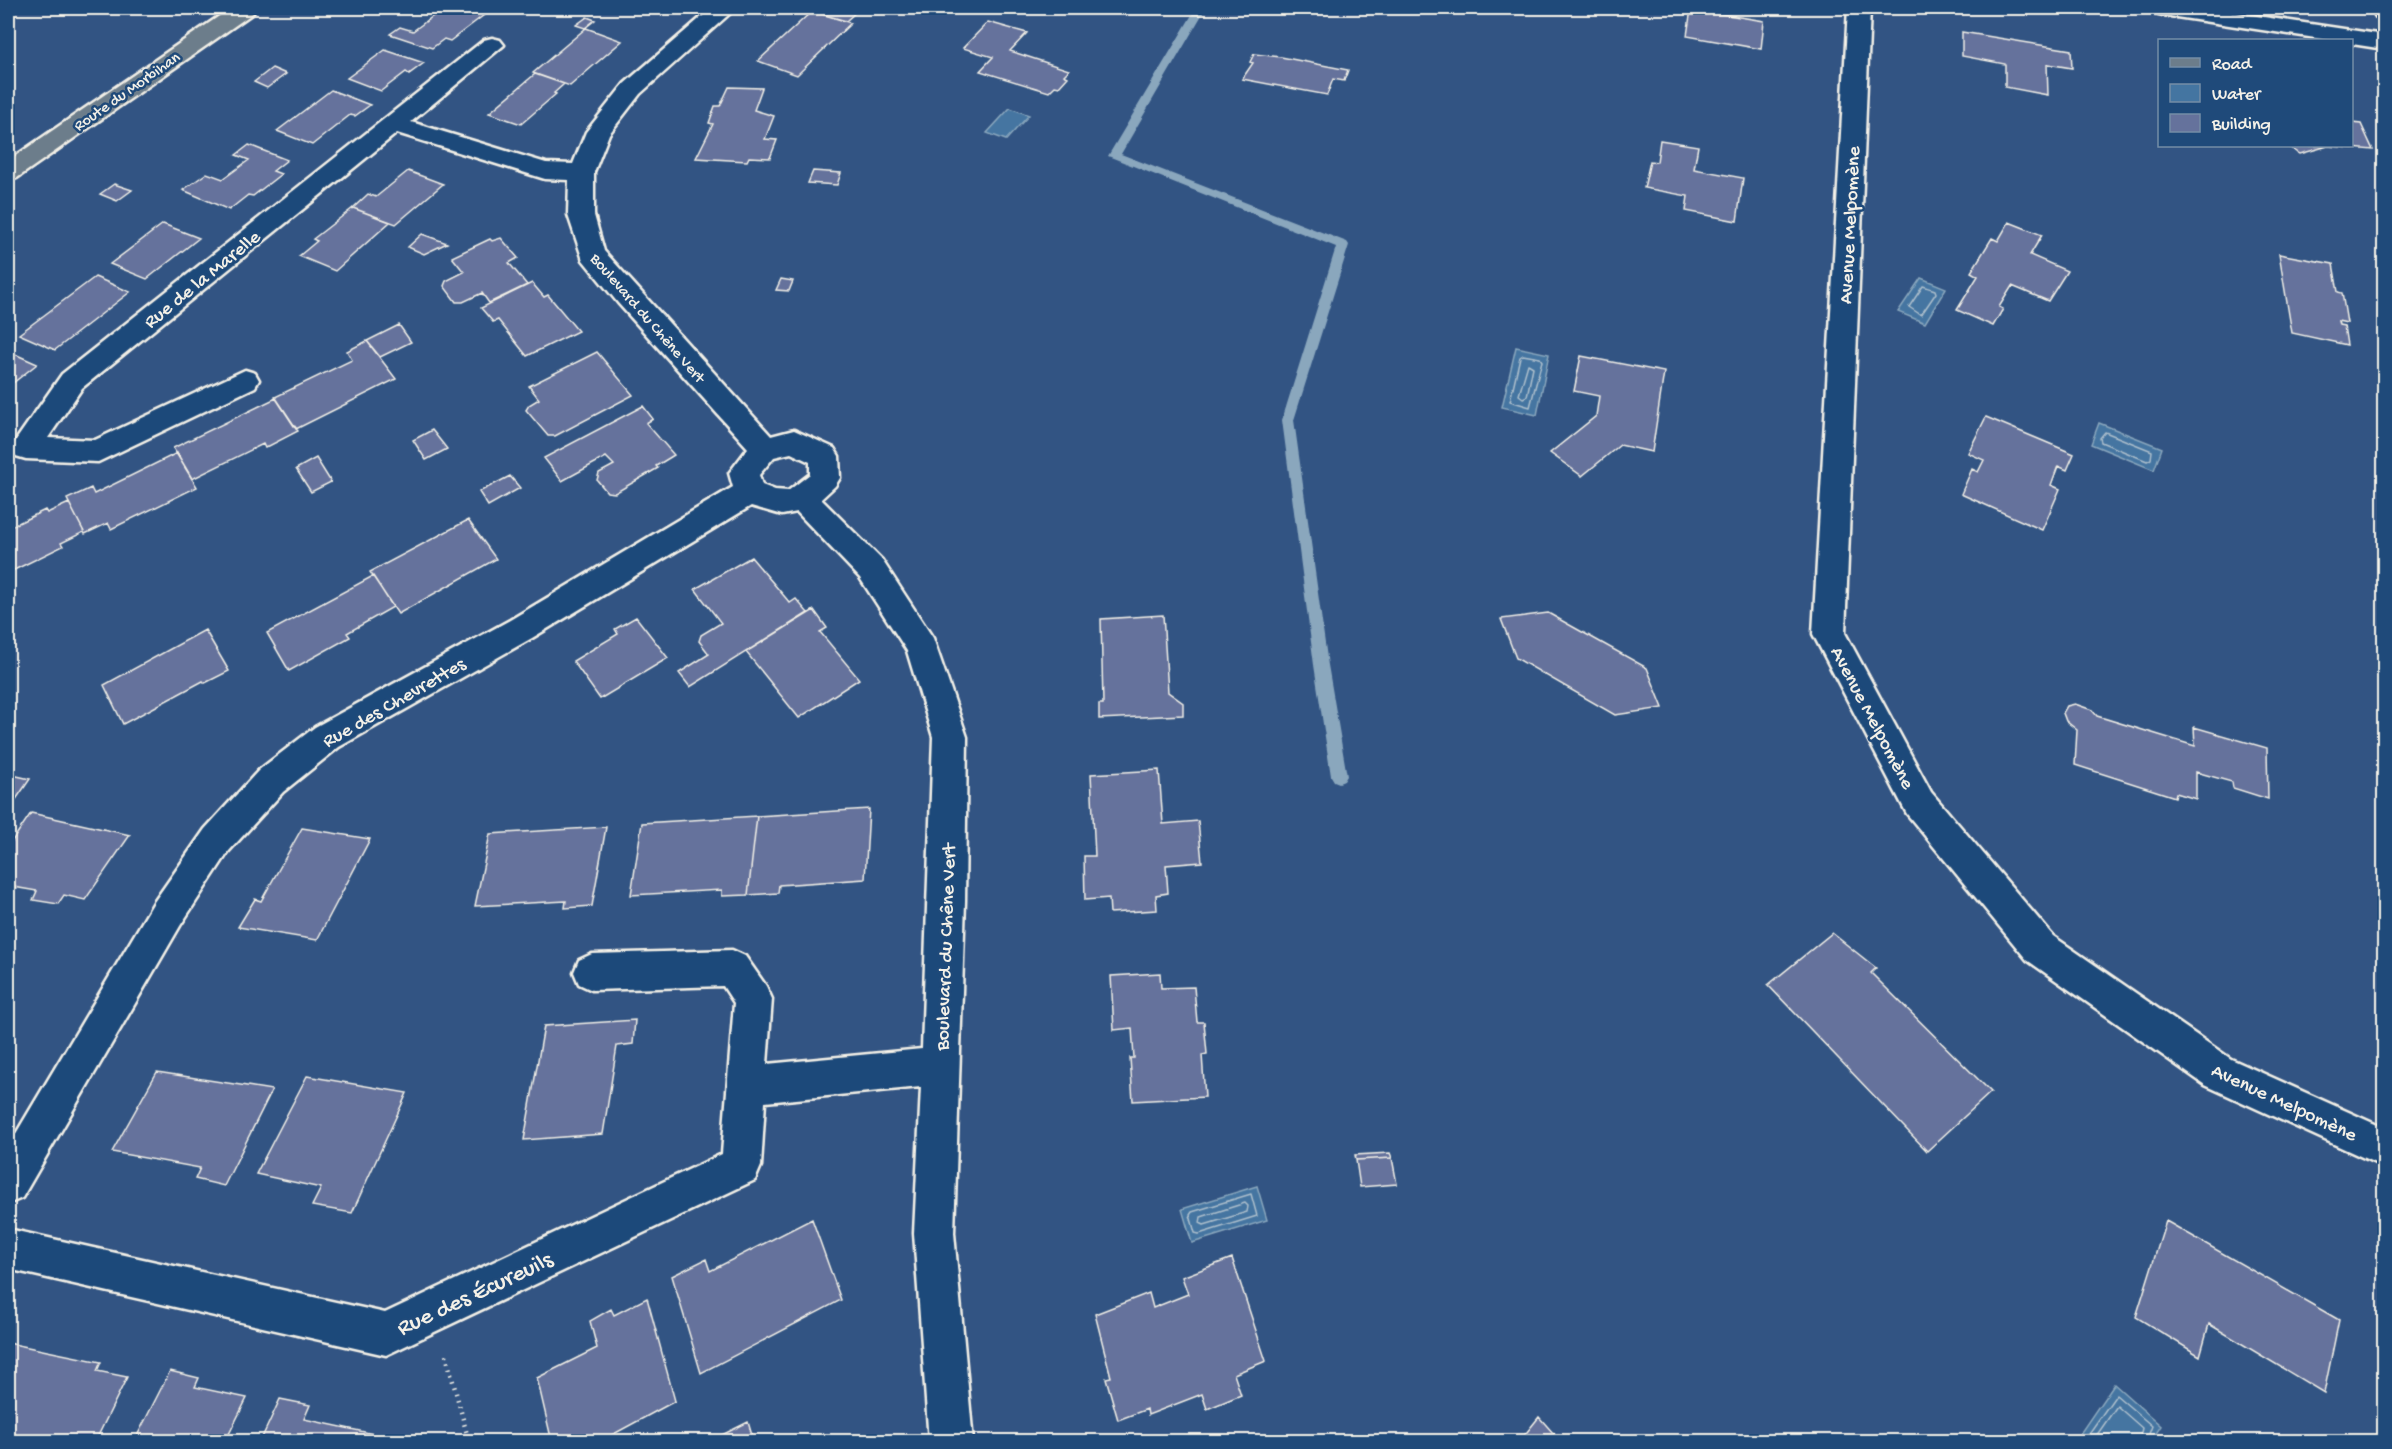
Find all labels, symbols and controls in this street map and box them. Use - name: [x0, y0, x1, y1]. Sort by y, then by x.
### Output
- legend: [2158, 39, 2353, 147]
- street label: Route du Morbihan: [71, 49, 185, 137]
- text: Road: [2212, 55, 2253, 76]
- text: Water: [2212, 85, 2262, 106]
- text: Building: [2211, 115, 2271, 136]
- street label: Avenue Melpomène: [1836, 145, 1867, 305]
- street label: Rue de la Marelle: [140, 226, 267, 335]
- street label: Boulevard du Chêne Vert: [584, 250, 709, 389]
- street label: Avenue Melpomène: [1824, 643, 1918, 794]
- street label: Rue des Chevrettes: [319, 653, 471, 754]
- street label: Boulevard du Chêne Vert: [932, 841, 963, 1052]
- street label: Avenue Melpomène: [2207, 1060, 2361, 1148]
- street label: Rue des Écureuils: [393, 1246, 559, 1344]

